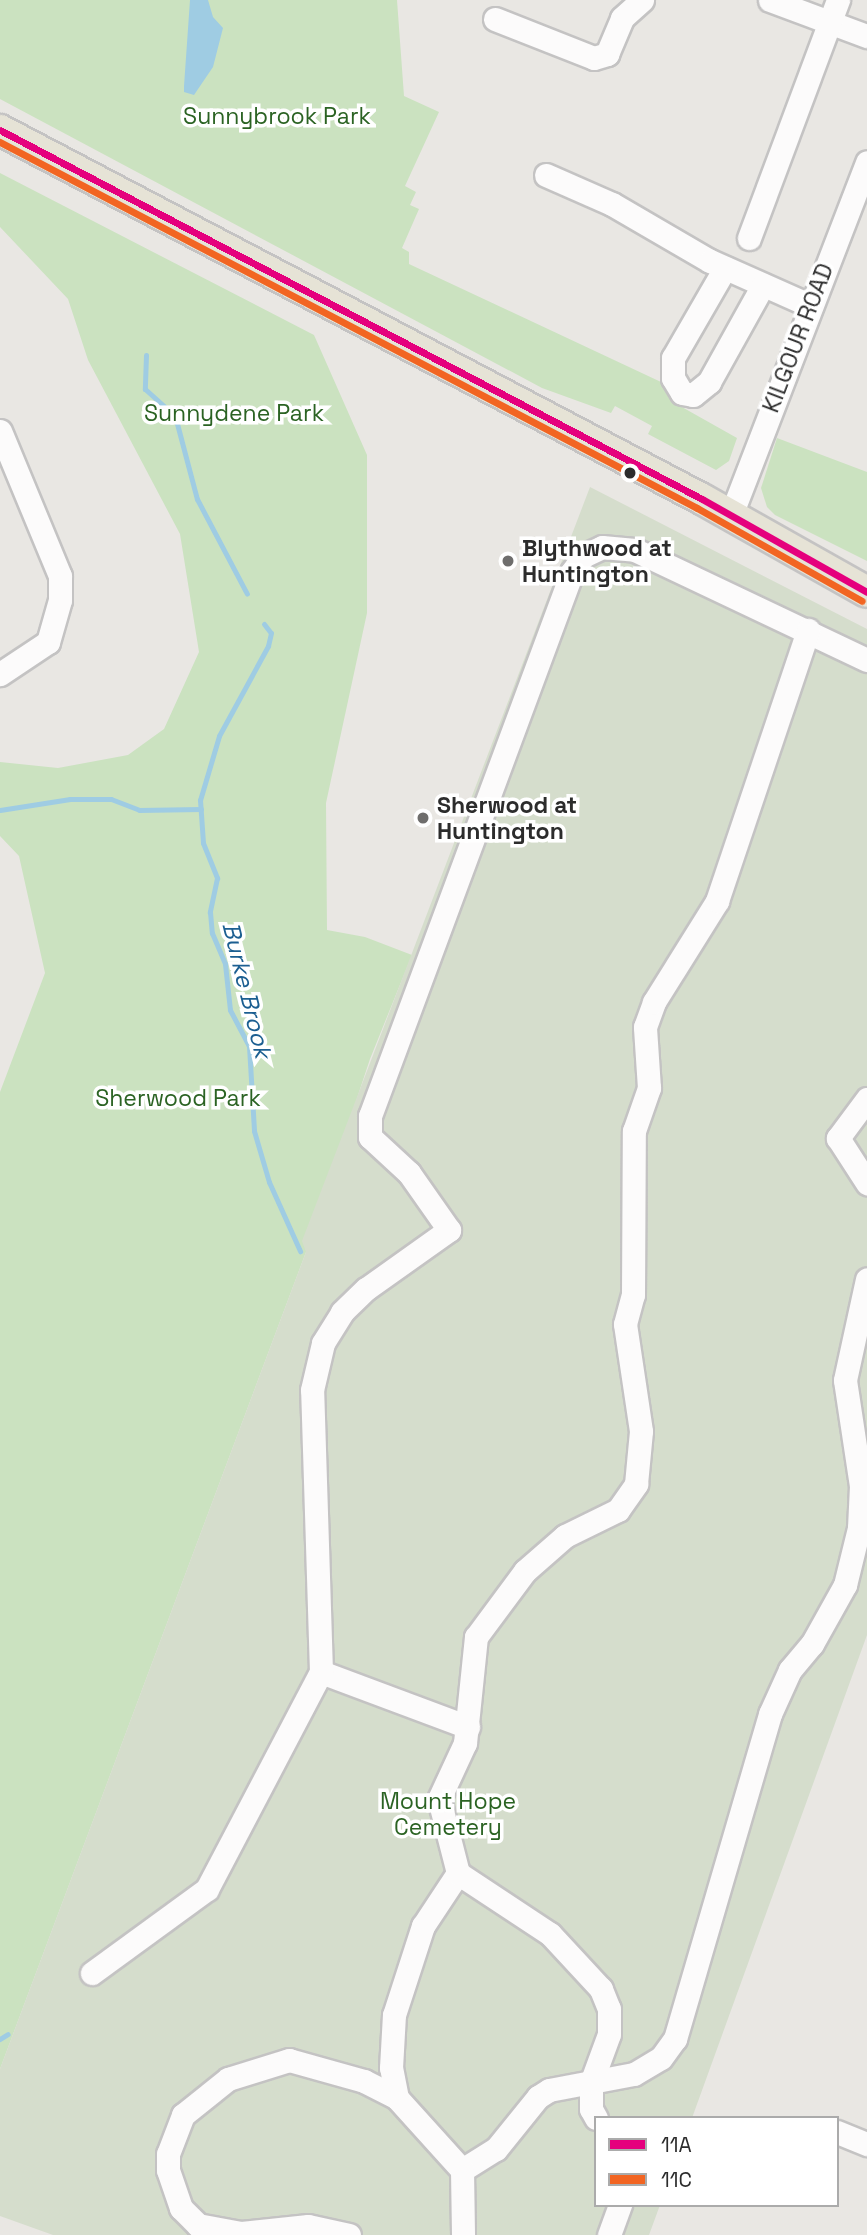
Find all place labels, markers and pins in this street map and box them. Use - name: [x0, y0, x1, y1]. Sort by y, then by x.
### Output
- unlabelled marker: [623, 466, 637, 480]
- place label: Blythwood at Huntington: [522, 534, 672, 588]
- marker: Blythwood at Huntington: [500, 553, 516, 569]
- place label: Sherwood at Huntington: [437, 791, 577, 845]
- marker: Sherwood at Huntington: [415, 810, 431, 826]

